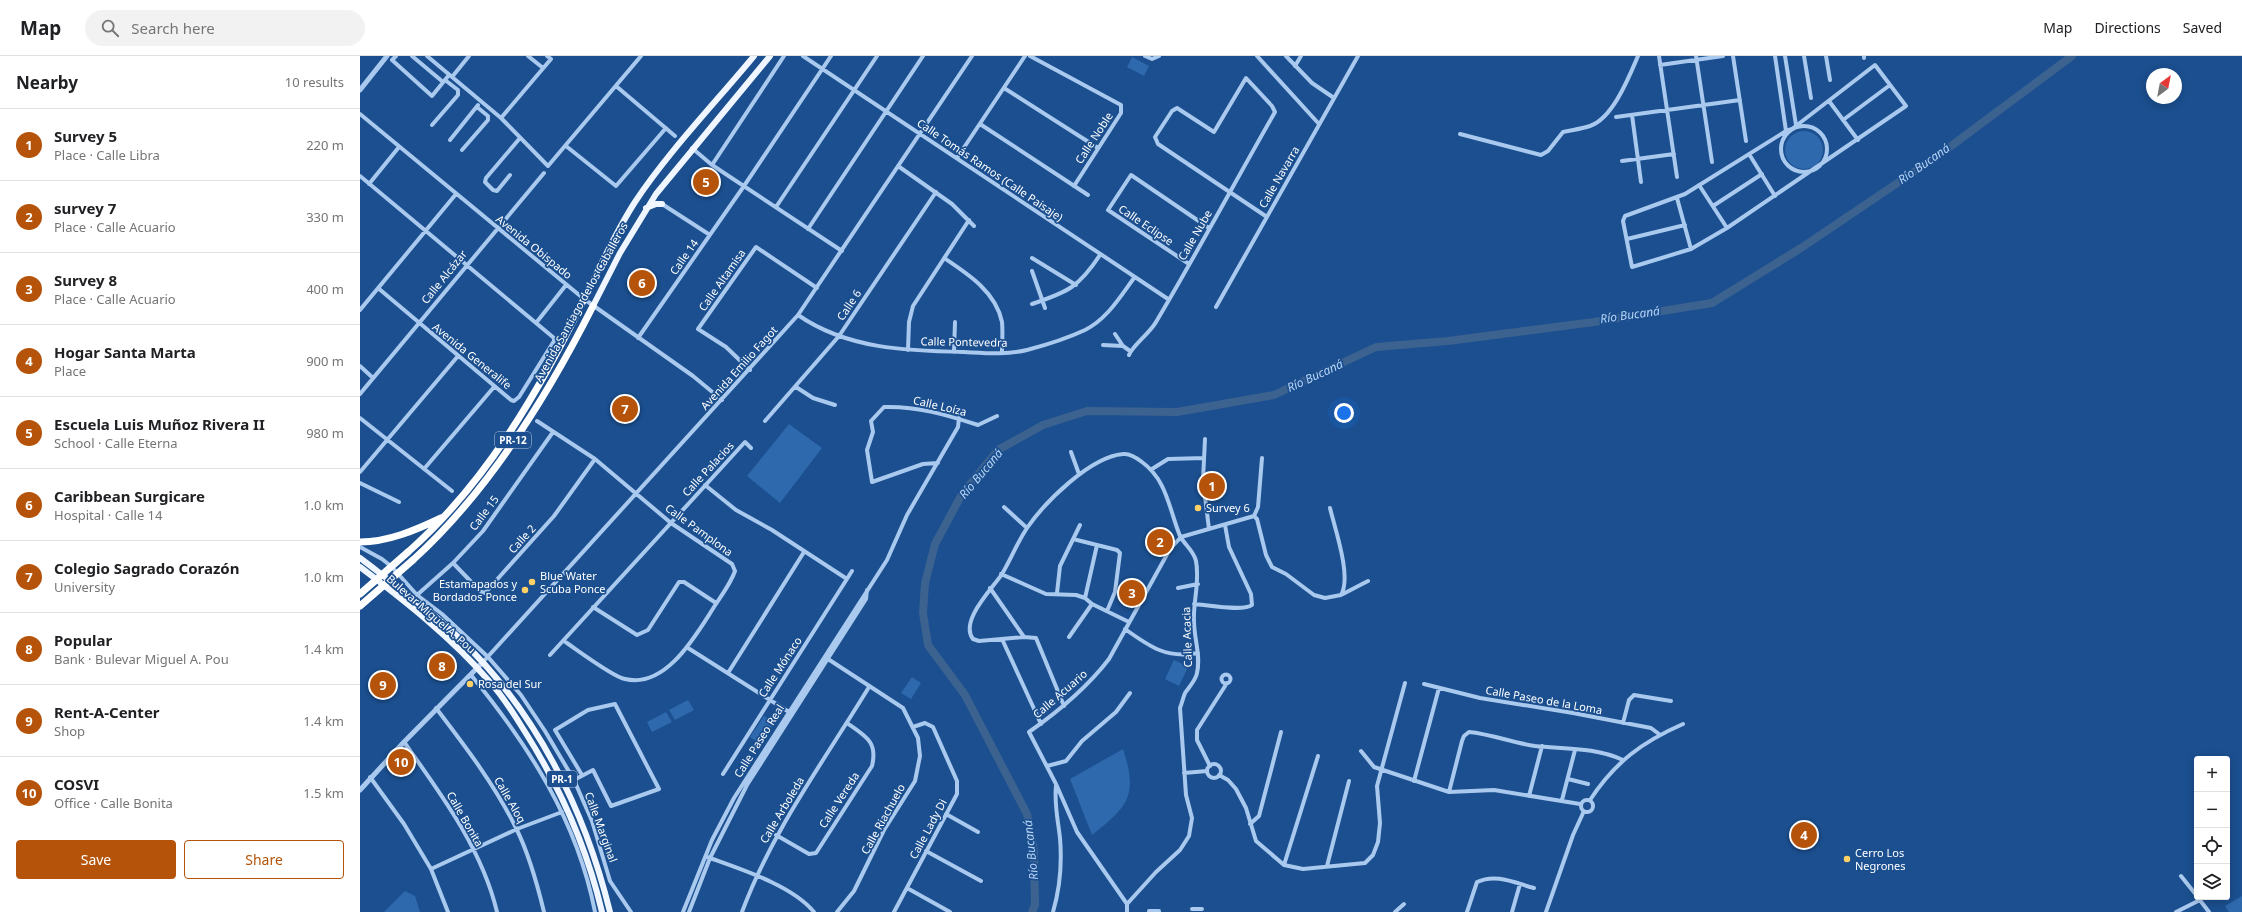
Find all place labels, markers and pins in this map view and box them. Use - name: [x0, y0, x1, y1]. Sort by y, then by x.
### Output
- pin: 5: [693, 167, 719, 197]
- pin: 6: [629, 268, 655, 298]
- pin: 7: [612, 394, 638, 424]
- pin: 1: [1199, 471, 1225, 501]
- place label: Survey 6: [1206, 500, 1250, 515]
- marker: Survey 6: [1193, 503, 1203, 513]
- pin: 2: [1147, 527, 1173, 557]
- place label: Blue Water Scuba Ponce: [540, 568, 606, 596]
- place label: Estamapados y Bordados Ponce: [433, 576, 517, 604]
- marker: Blue Water Scuba Ponce: [527, 577, 537, 587]
- pin: 3: [1119, 578, 1145, 608]
- marker: Estamapados y Bordados Ponce: [520, 585, 530, 595]
- pin: 8: [429, 651, 455, 681]
- pin: 9: [370, 670, 396, 700]
- place label: Rosa del Sur: [478, 676, 542, 691]
- marker: Rosa del Sur: [465, 679, 475, 689]
- pin: 10: [388, 747, 414, 777]
- pin: 4: [1791, 820, 1817, 850]
- place label: Cerro Los Negrones: [1855, 845, 1906, 873]
- marker: Cerro Los Negrones: [1842, 854, 1852, 864]

